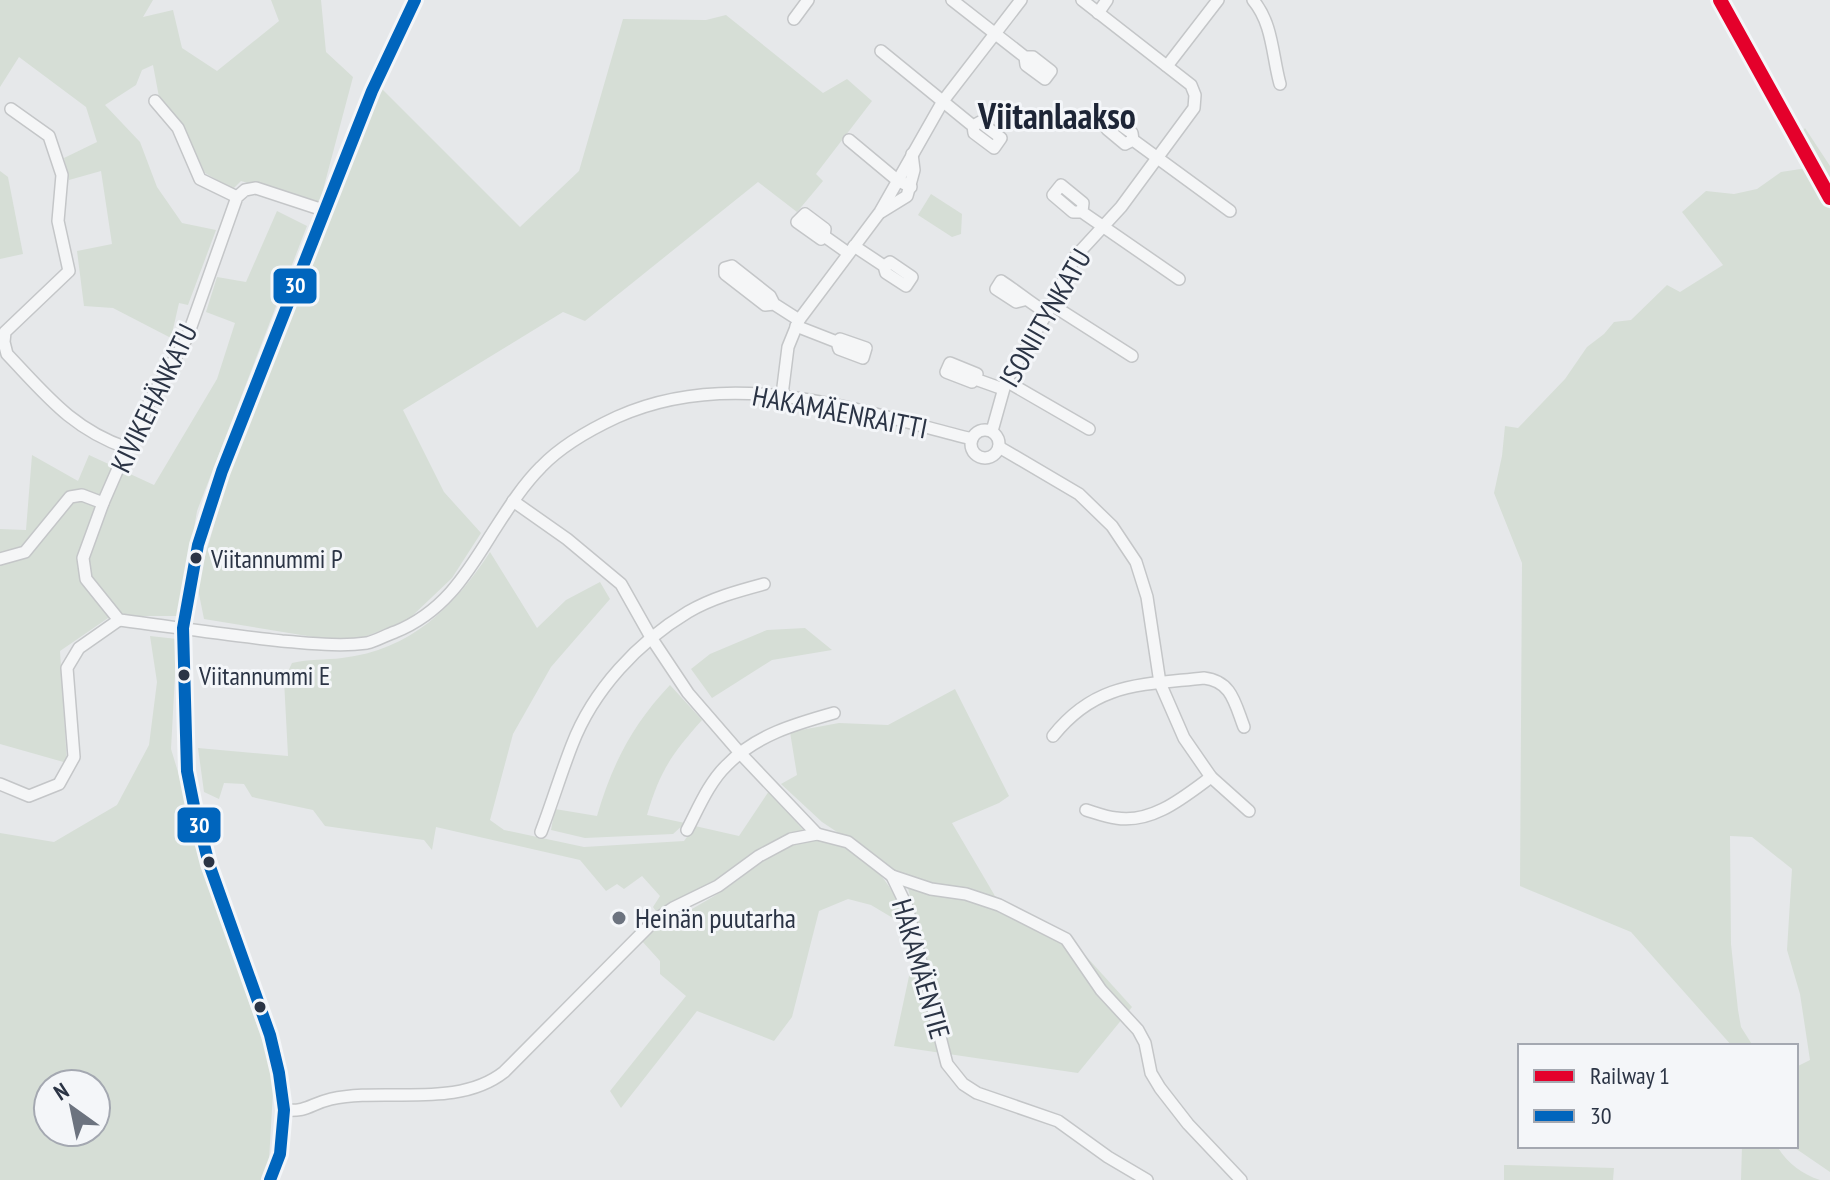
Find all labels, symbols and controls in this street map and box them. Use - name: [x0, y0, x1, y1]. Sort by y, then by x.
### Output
- district label: Viitanlaakso: [977, 92, 1136, 139]
- street label: ISONIITYNKATU: [990, 242, 1099, 394]
- line badge: 30: [272, 267, 318, 305]
- text: 30: [284, 271, 306, 299]
- street label: KIVIKEHÄNKATU: [102, 317, 205, 478]
- street label: HAKAMÄENRAITTI: [749, 376, 931, 447]
- place label: Viitannummi P: [210, 542, 343, 575]
- marker: Viitannummi P: [188, 550, 204, 566]
- place label: Viitannummi E: [198, 659, 330, 692]
- marker: Viitannummi E: [176, 667, 192, 683]
- line badge: 30: [176, 806, 222, 844]
- text: 30: [188, 811, 210, 839]
- unlabelled marker: [201, 854, 217, 870]
- street label: HAKAMÄENTIE: [884, 895, 959, 1043]
- place label: Heinän puutarha: [635, 899, 796, 936]
- marker: Heinän puutarha: [610, 909, 628, 927]
- unlabelled marker: [252, 999, 268, 1015]
- legend: [1518, 1044, 1798, 1148]
- text: Railway 1: [1590, 1060, 1670, 1091]
- north arrow: [32, 1068, 112, 1148]
- text: N: [48, 1076, 74, 1106]
- text: 30: [1590, 1100, 1612, 1131]

